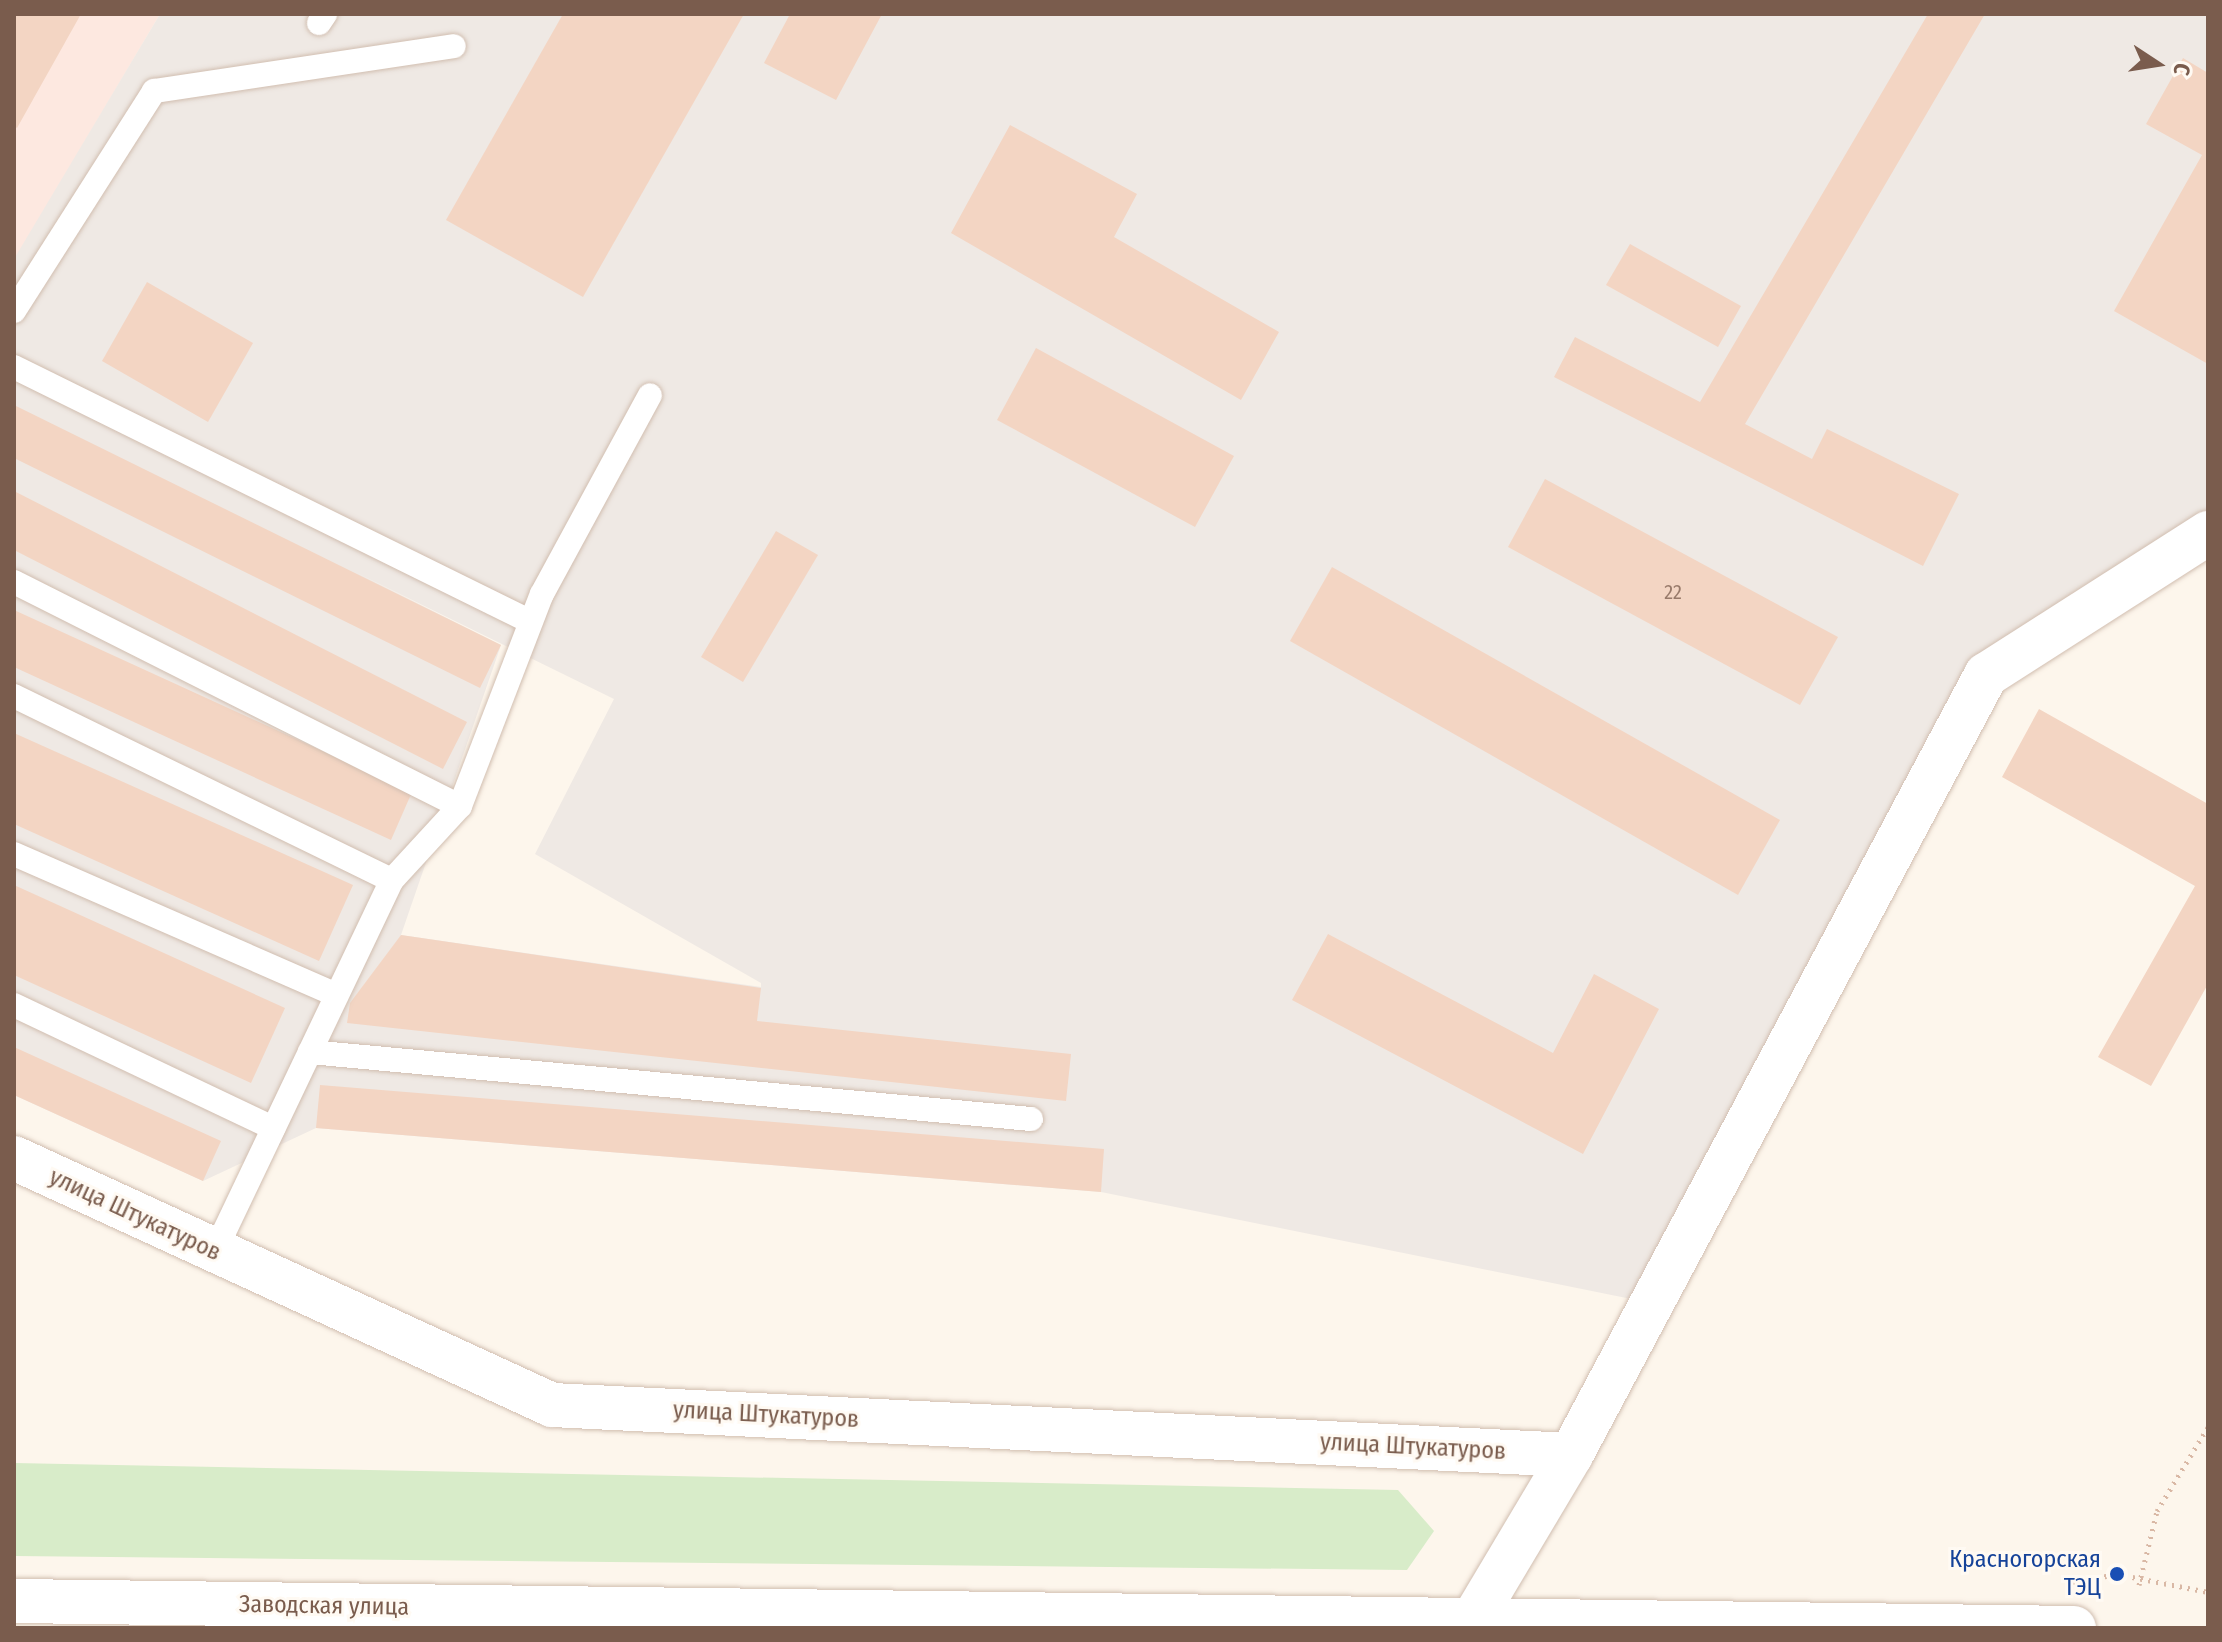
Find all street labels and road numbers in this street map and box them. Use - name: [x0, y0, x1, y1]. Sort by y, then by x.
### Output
- street label: улица Штукатуров: [45, 1163, 225, 1267]
- street label: улица Штукатуров: [672, 1396, 860, 1434]
- street label: улица Штукатуров: [1319, 1428, 1507, 1466]
- street label: Заводская улица: [239, 1590, 409, 1622]

